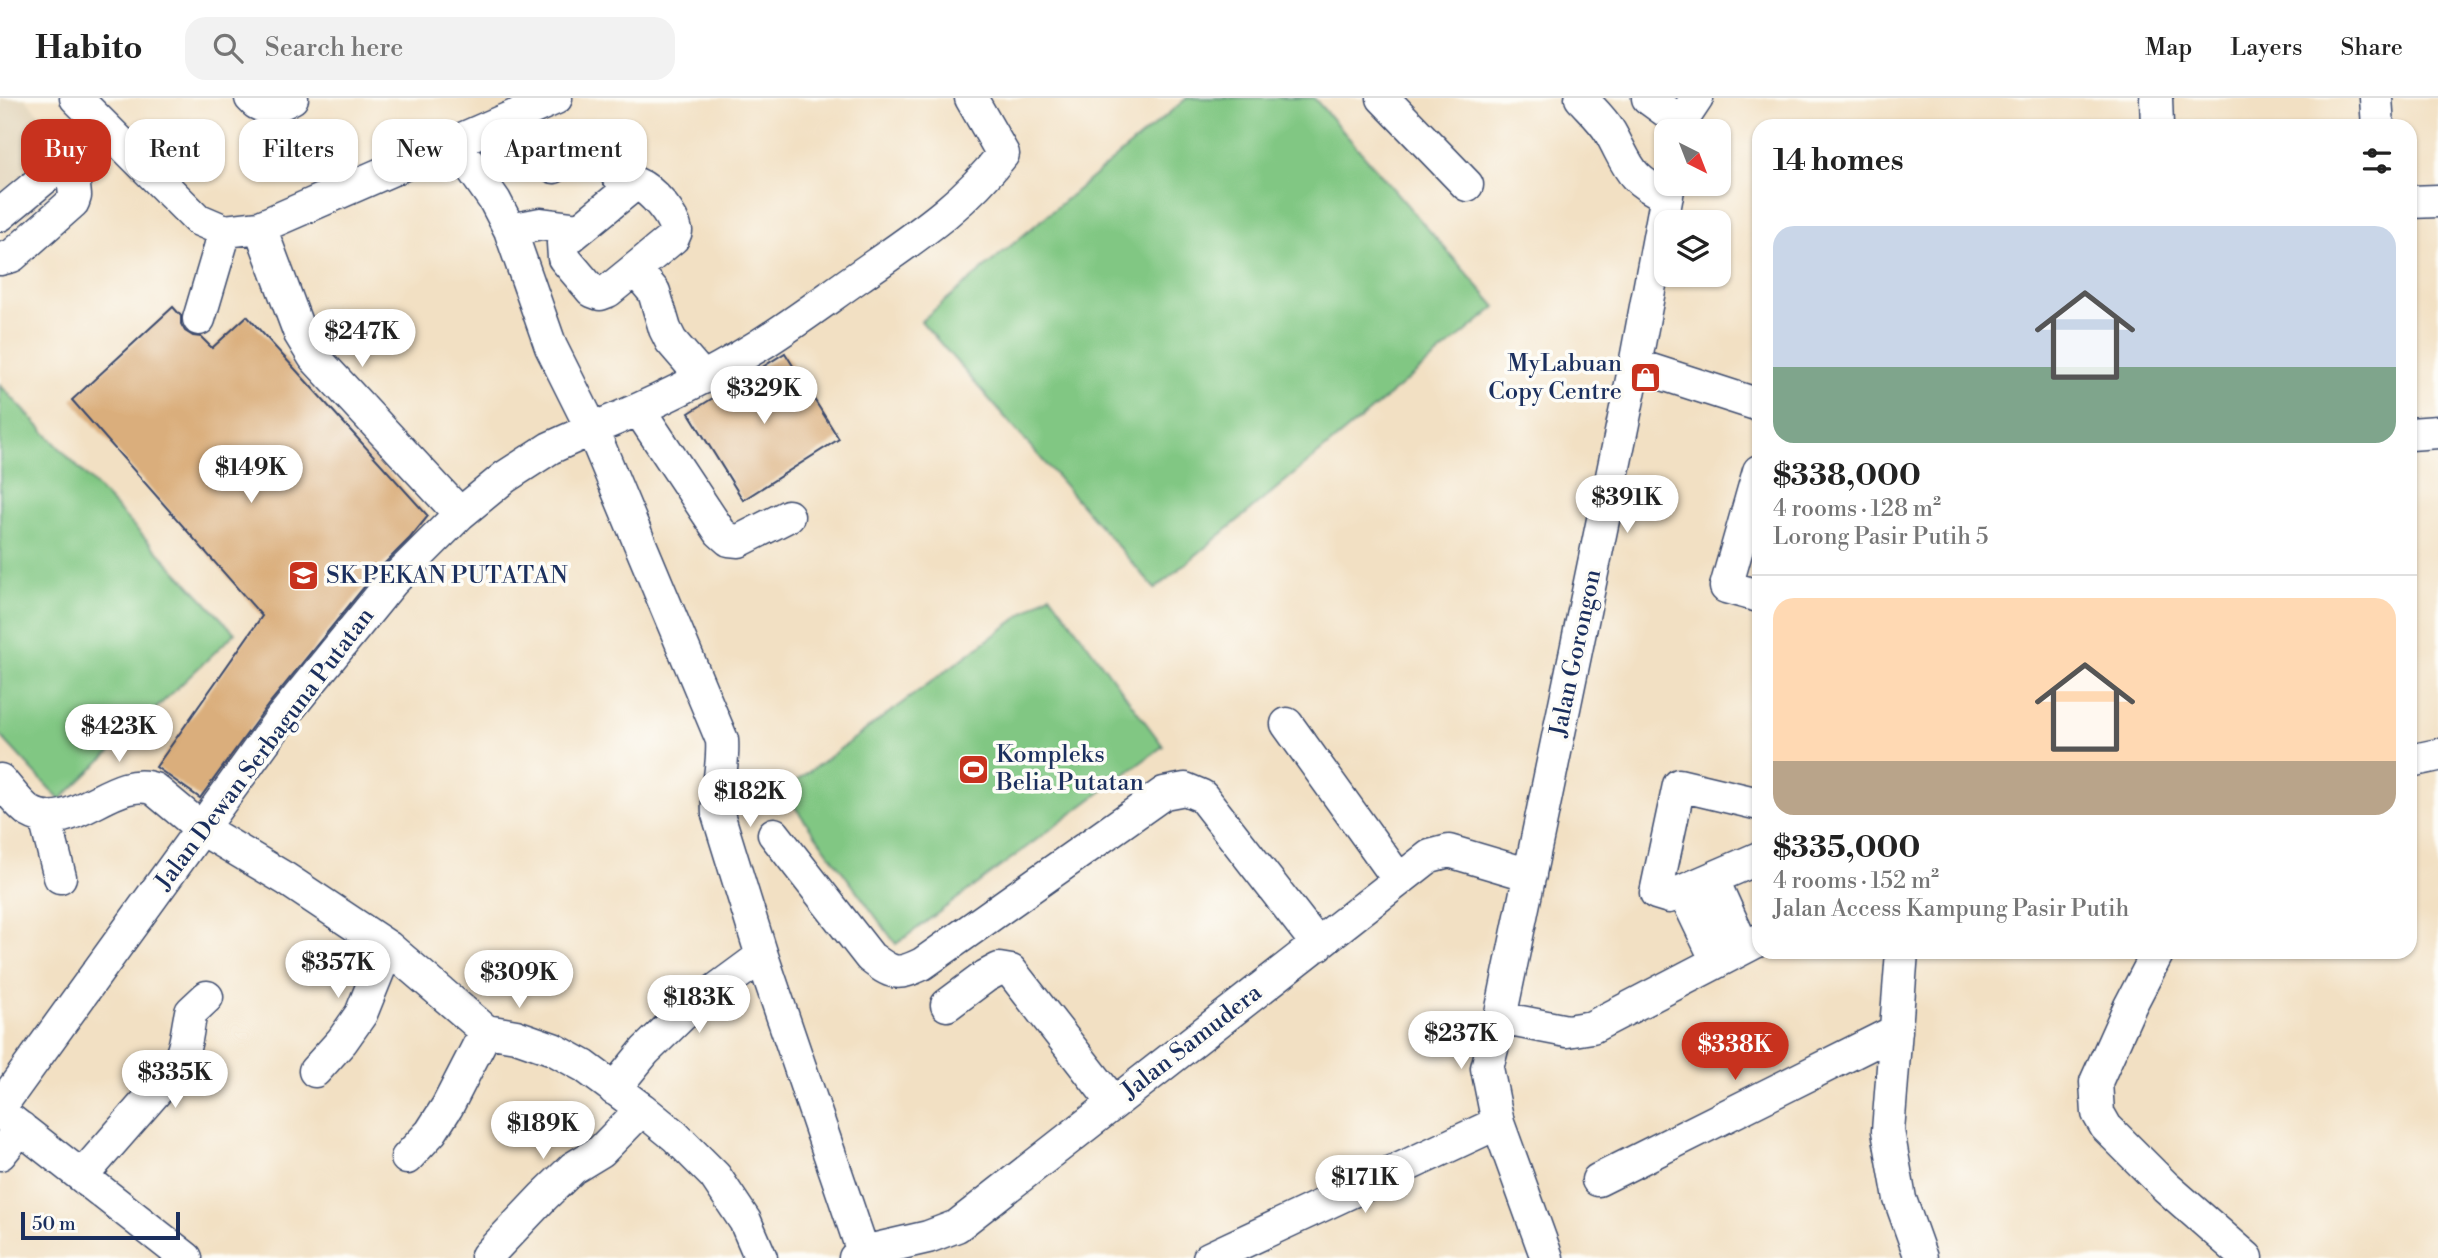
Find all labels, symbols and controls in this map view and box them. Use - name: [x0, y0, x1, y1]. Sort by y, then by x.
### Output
- search box: [185, 17, 675, 80]
- text: Habito: [35, 28, 143, 69]
- icon: search: [209, 29, 247, 67]
- text: Search here: [265, 32, 404, 64]
- text: Map: [2145, 33, 2192, 63]
- text: Layers: [2230, 33, 2302, 63]
- text: Share: [2340, 33, 2403, 63]
- chip: Buy: [21, 119, 111, 182]
- chip: Rent: [125, 119, 225, 182]
- chip: Filters: [239, 119, 358, 182]
- chip: New: [372, 119, 467, 182]
- chip: Apartment: [481, 119, 647, 182]
- north arrow: [1654, 119, 1731, 196]
- map controls: [1654, 119, 1731, 287]
- text: 14 homes: [1773, 142, 1904, 180]
- icon: filters: [2358, 142, 2396, 180]
- button: layers: [1654, 210, 1731, 287]
- icon: home: [2022, 272, 2148, 398]
- pin: $247K: [313, 310, 411, 369]
- text: $247K: [325, 318, 399, 346]
- place label: MyLabuan Copy Centre: [1488, 349, 1622, 407]
- shop icon: MyLabuan Copy Centre: [1628, 361, 1662, 395]
- pin: $329K: [715, 366, 813, 426]
- text: $329K: [726, 375, 802, 403]
- pin: $149K: [202, 446, 300, 505]
- text: $149K: [215, 454, 287, 482]
- text: $338,000: [1773, 457, 1921, 495]
- pin: $391K: [1578, 476, 1676, 535]
- text: $391K: [1592, 484, 1662, 512]
- text: 4 rooms · 128 m²: [1773, 495, 1941, 523]
- text: Lorong Pasir Putih 5: [1773, 523, 1989, 551]
- school or university icon: SK PEKAN PUTATAN: [286, 559, 320, 593]
- place label: SK PEKAN PUTATAN: [326, 561, 568, 591]
- street label: Jalan Gorongon: [1543, 567, 1608, 740]
- street label: Jalan Dewan Serbaguna Putatan: [148, 602, 381, 897]
- icon: home: [2022, 644, 2148, 770]
- pin: $423K: [70, 704, 168, 764]
- text: $423K: [81, 713, 157, 741]
- place label: Kompleks Belia Putatan: [995, 740, 1144, 798]
- sports icon: Kompleks Belia Putatan: [956, 752, 990, 786]
- pin: $182K: [701, 770, 799, 829]
- text: $182K: [714, 778, 786, 806]
- text: $335,000: [1773, 829, 1920, 867]
- text: 4 rooms · 152 m²: [1773, 867, 1939, 895]
- text: Jalan Access Kampung Pasir Putih: [1773, 895, 2129, 923]
- pin: $357K: [289, 940, 387, 1000]
- text: $357K: [301, 949, 375, 977]
- pin: $309K: [470, 950, 568, 1010]
- text: $309K: [480, 959, 558, 987]
- pin: $183K: [650, 976, 748, 1035]
- street label: Jalan Samudera: [1115, 977, 1269, 1107]
- text: $183K: [663, 984, 735, 1012]
- pin: $237K: [1412, 1012, 1510, 1071]
- text: $237K: [1424, 1020, 1498, 1048]
- pin: $338K: [1686, 1023, 1784, 1082]
- text: $338K: [1698, 1031, 1772, 1059]
- pin: $335K: [126, 1051, 224, 1110]
- text: $335K: [138, 1059, 212, 1087]
- pin: $189K: [494, 1102, 592, 1161]
- text: $189K: [507, 1110, 579, 1138]
- pin: $171K: [1316, 1156, 1414, 1215]
- text: $171K: [1331, 1164, 1399, 1192]
- scale bar: [21, 1209, 180, 1241]
- text: 50 m: [32, 1212, 76, 1236]

